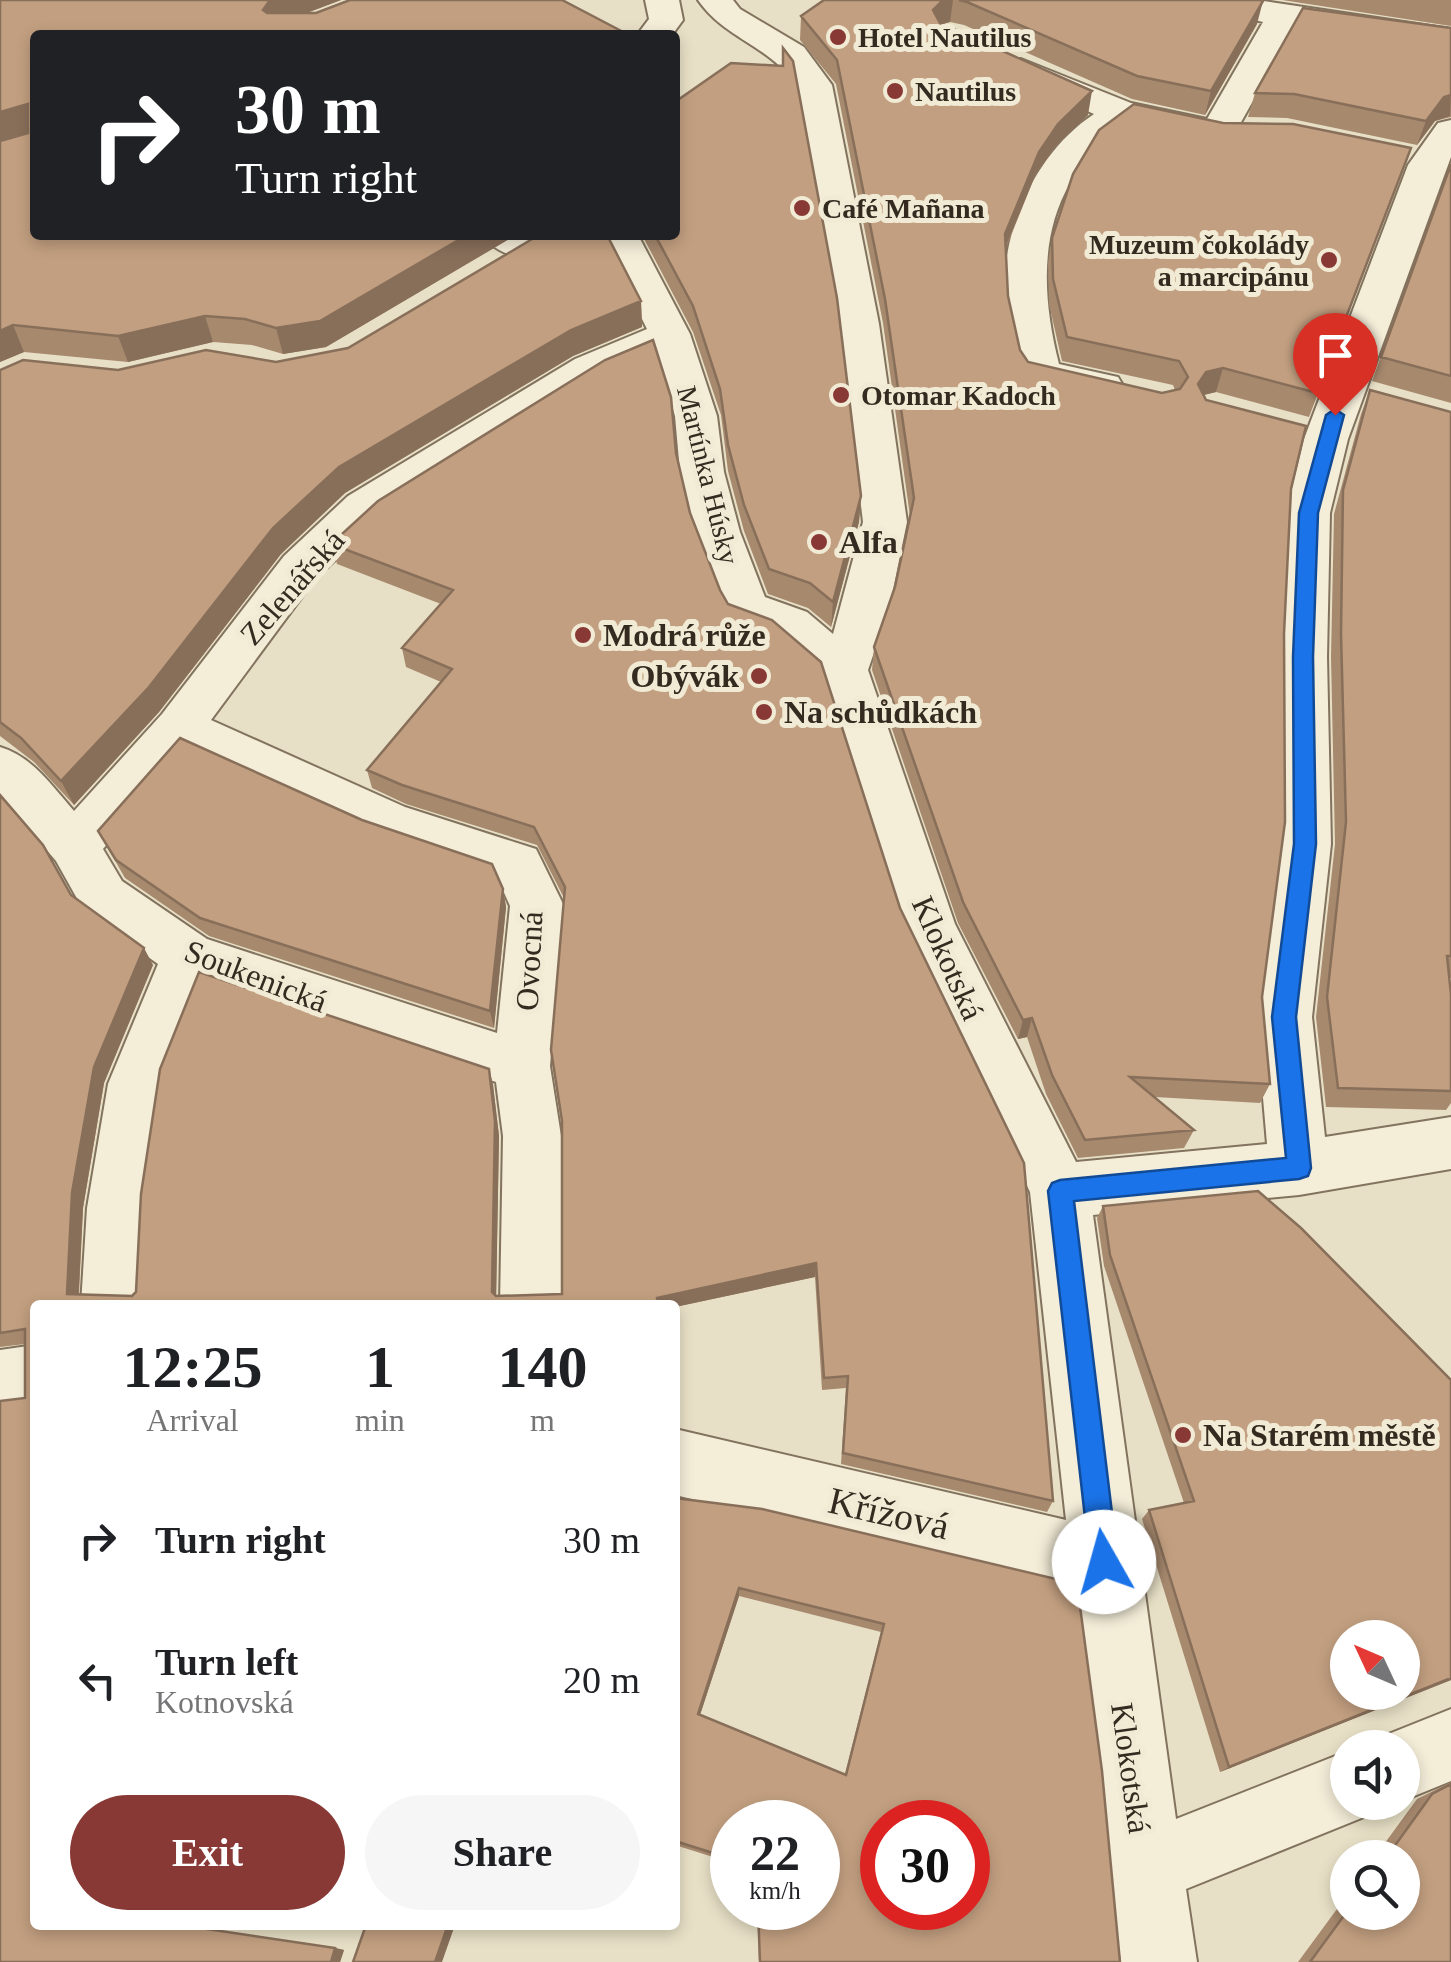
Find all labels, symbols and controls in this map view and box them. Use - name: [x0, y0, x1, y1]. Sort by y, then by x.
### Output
- place label: Hotel Nautilus: [858, 22, 1032, 53]
- marker: Hotel Nautilus: [827, 26, 849, 48]
- icon: right: [70, 70, 200, 200]
- text: 30 m: [235, 71, 381, 148]
- place label: Nautilus: [915, 76, 1016, 107]
- marker: Nautilus: [884, 80, 906, 102]
- text: Turn right: [235, 153, 417, 203]
- place label: Café Mañana: [822, 193, 985, 224]
- marker: Café Mañana: [791, 197, 813, 219]
- place label: Muzeum čokolády a marcipánu: [1089, 229, 1309, 292]
- marker: Muzeum čokolády a marcipánu: [1318, 249, 1340, 271]
- pin: [1293, 313, 1378, 416]
- icon: arrive: [1308, 328, 1363, 383]
- place label: Otomar Kadoch: [861, 380, 1056, 411]
- street label: Martínka Húsky: [671, 383, 745, 567]
- marker: Otomar Kadoch: [830, 384, 852, 406]
- street label: Zelenářská: [232, 522, 352, 652]
- place label: Alfa: [839, 524, 898, 560]
- marker: Alfa: [808, 531, 830, 553]
- place label: Modrá růže: [603, 617, 766, 653]
- marker: Modrá růže: [572, 624, 594, 646]
- place label: Obývák: [631, 658, 739, 694]
- marker: Obývák: [748, 665, 770, 687]
- place label: Na schůdkách: [784, 694, 977, 730]
- marker: Na schůdkách: [753, 701, 775, 723]
- street label: Klokotská: [905, 891, 991, 1025]
- street label: Ovocná: [508, 910, 550, 1012]
- street label: Soukenická: [180, 932, 332, 1020]
- text: 12:25: [123, 1334, 263, 1400]
- text: 1: [365, 1334, 395, 1400]
- text: 140: [497, 1334, 587, 1400]
- text: Arrival: [146, 1402, 239, 1438]
- text: min: [355, 1402, 405, 1438]
- text: m: [530, 1402, 555, 1438]
- place label: Na Starém městě: [1203, 1417, 1436, 1453]
- marker: Na Starém městě: [1172, 1424, 1194, 1446]
- street label: Křížová: [825, 1479, 953, 1547]
- position arrow: [1052, 1510, 1156, 1614]
- icon: right: [70, 1513, 125, 1568]
- text: Turn right: [155, 1519, 326, 1561]
- text: 30 m: [563, 1519, 640, 1561]
- north arrow: [1330, 1620, 1420, 1710]
- map controls: [1330, 1620, 1420, 1930]
- text: Turn left: [155, 1641, 298, 1683]
- icon: left: [70, 1653, 125, 1708]
- text: 20 m: [563, 1659, 640, 1701]
- text: Kotnovská: [155, 1684, 294, 1720]
- street label: Klokotská: [1104, 1700, 1158, 1836]
- button: sound: [1330, 1730, 1420, 1820]
- button: Exit: [70, 1795, 345, 1910]
- button: Share: [365, 1795, 640, 1910]
- speed limit sign: 30: [860, 1800, 990, 1930]
- text: 22: [750, 1825, 800, 1881]
- button: search: [1330, 1840, 1420, 1930]
- text: km/h: [749, 1877, 801, 1904]

